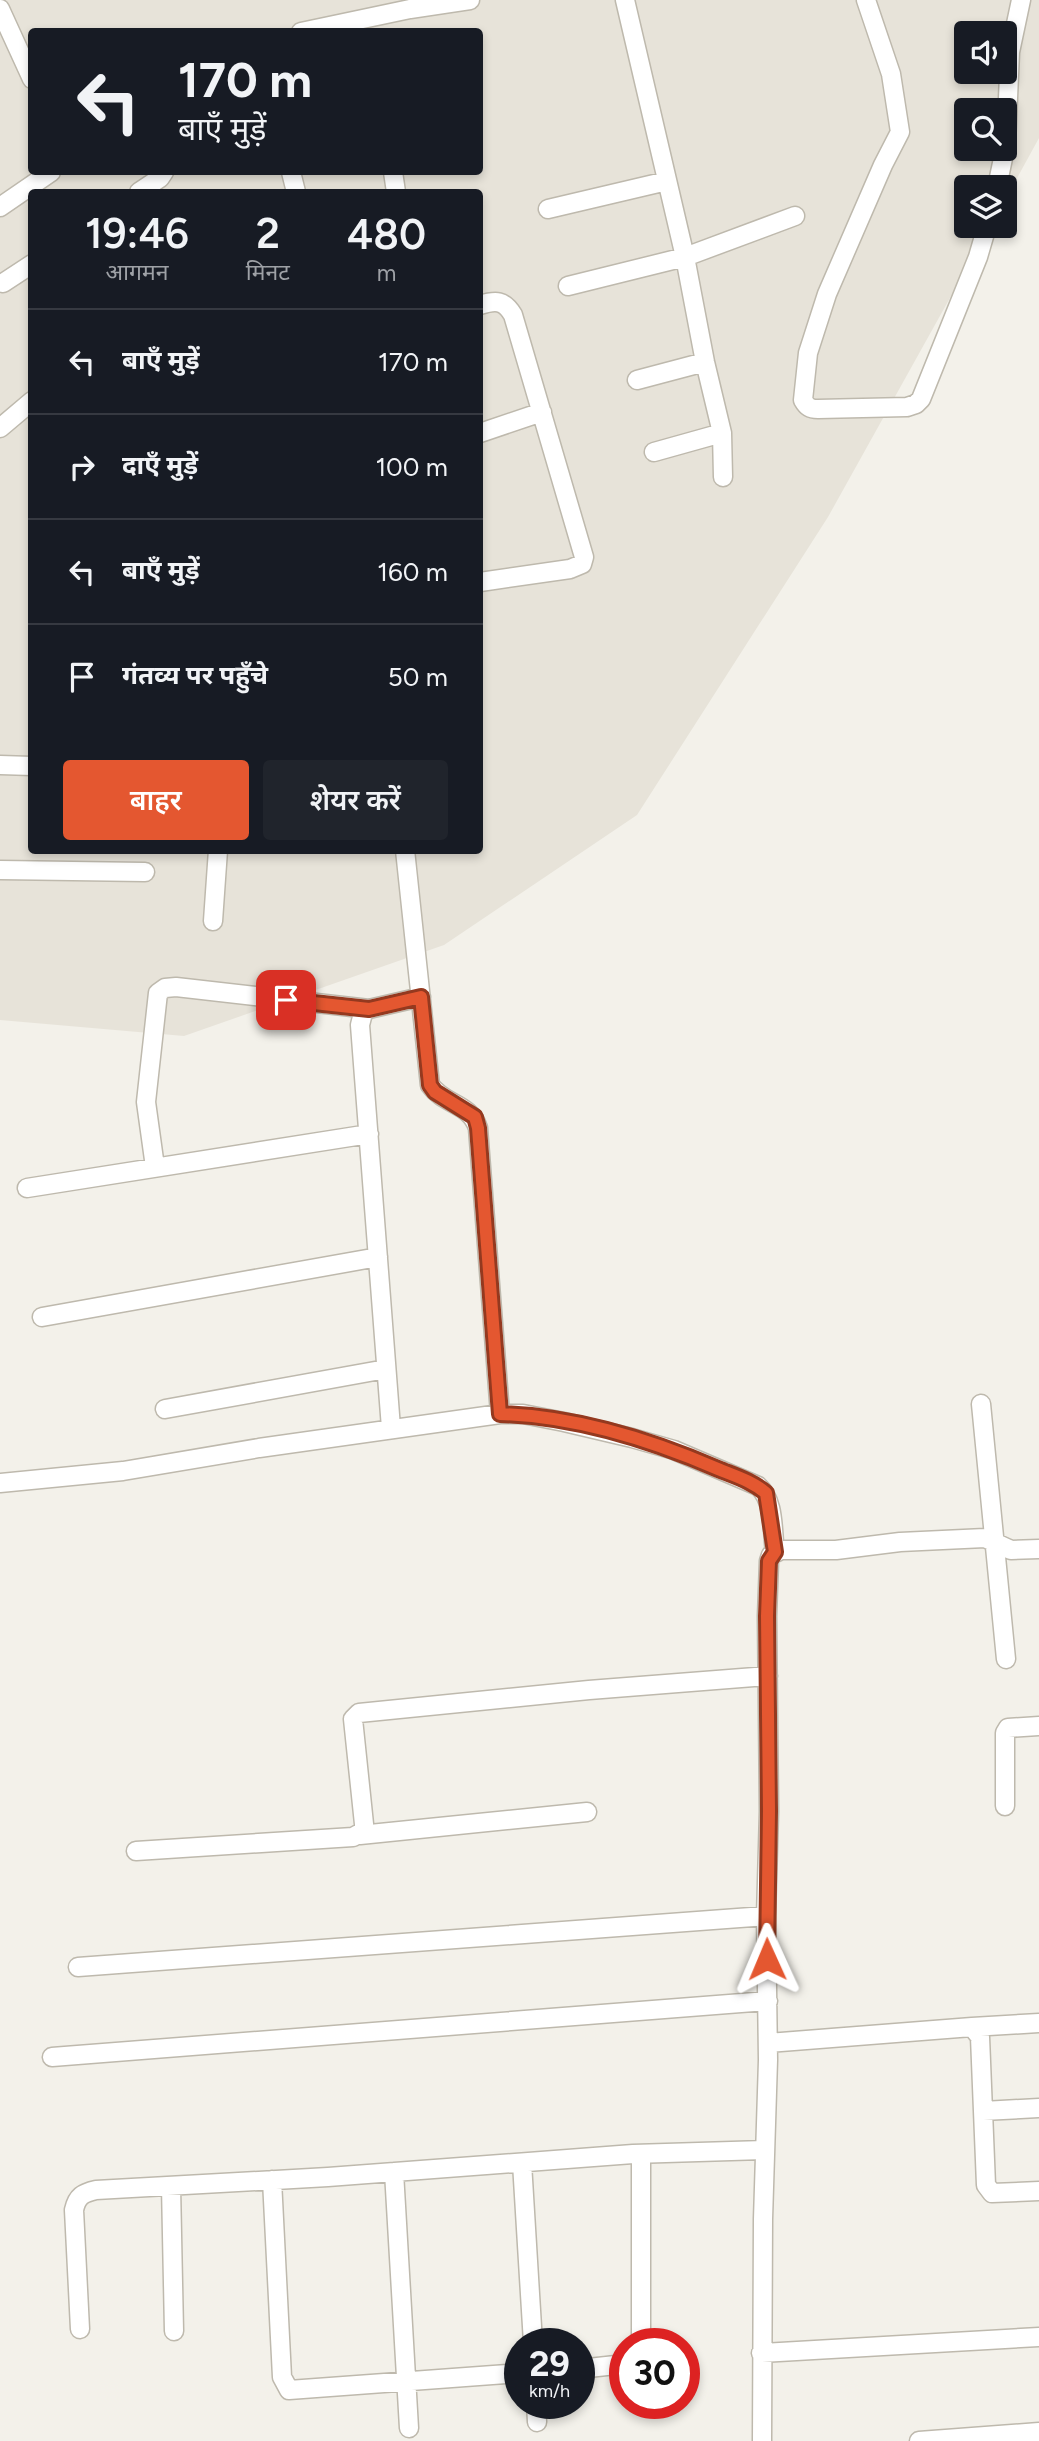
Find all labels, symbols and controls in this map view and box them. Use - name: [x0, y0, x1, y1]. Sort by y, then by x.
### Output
- map controls: [954, 21, 1017, 238]
- button: sound: [954, 21, 1017, 84]
- text: 170 m: [178, 50, 312, 109]
- icon: left: [63, 56, 154, 147]
- button: search: [954, 98, 1017, 161]
- text: बाएँ मुड़ें: [178, 110, 266, 148]
- button: layers: [954, 175, 1017, 238]
- text: 19:46: [85, 208, 189, 259]
- text: 2: [256, 208, 280, 259]
- text: 480: [347, 209, 426, 260]
- text: आगमन: [105, 258, 168, 286]
- text: मिनट: [246, 258, 290, 286]
- text: m: [377, 259, 396, 287]
- icon: left: [63, 343, 101, 381]
- text: बाएँ मुड़ें: [122, 344, 199, 376]
- text: 170 m: [378, 346, 448, 378]
- icon: right: [63, 448, 101, 486]
- text: दाएँ मुड़ें: [122, 449, 198, 481]
- text: 100 m: [375, 451, 448, 483]
- icon: left: [63, 553, 101, 591]
- text: बाएँ मुड़ें: [122, 554, 199, 586]
- text: 160 m: [377, 556, 448, 588]
- icon: arrive: [63, 658, 101, 696]
- text: गंतव्य पर पहुँचे: [122, 659, 268, 691]
- text: 50 m: [388, 661, 448, 693]
- button: बाहर: [63, 760, 249, 840]
- button: शेयर करें: [263, 760, 448, 840]
- pin: [256, 970, 316, 1030]
- icon: arrive: [267, 981, 305, 1019]
- position arrow: [730, 1922, 804, 1996]
- speed limit sign: 30: [609, 2328, 700, 2419]
- text: 29: [529, 2343, 570, 2385]
- text: km/h: [529, 2380, 570, 2402]

